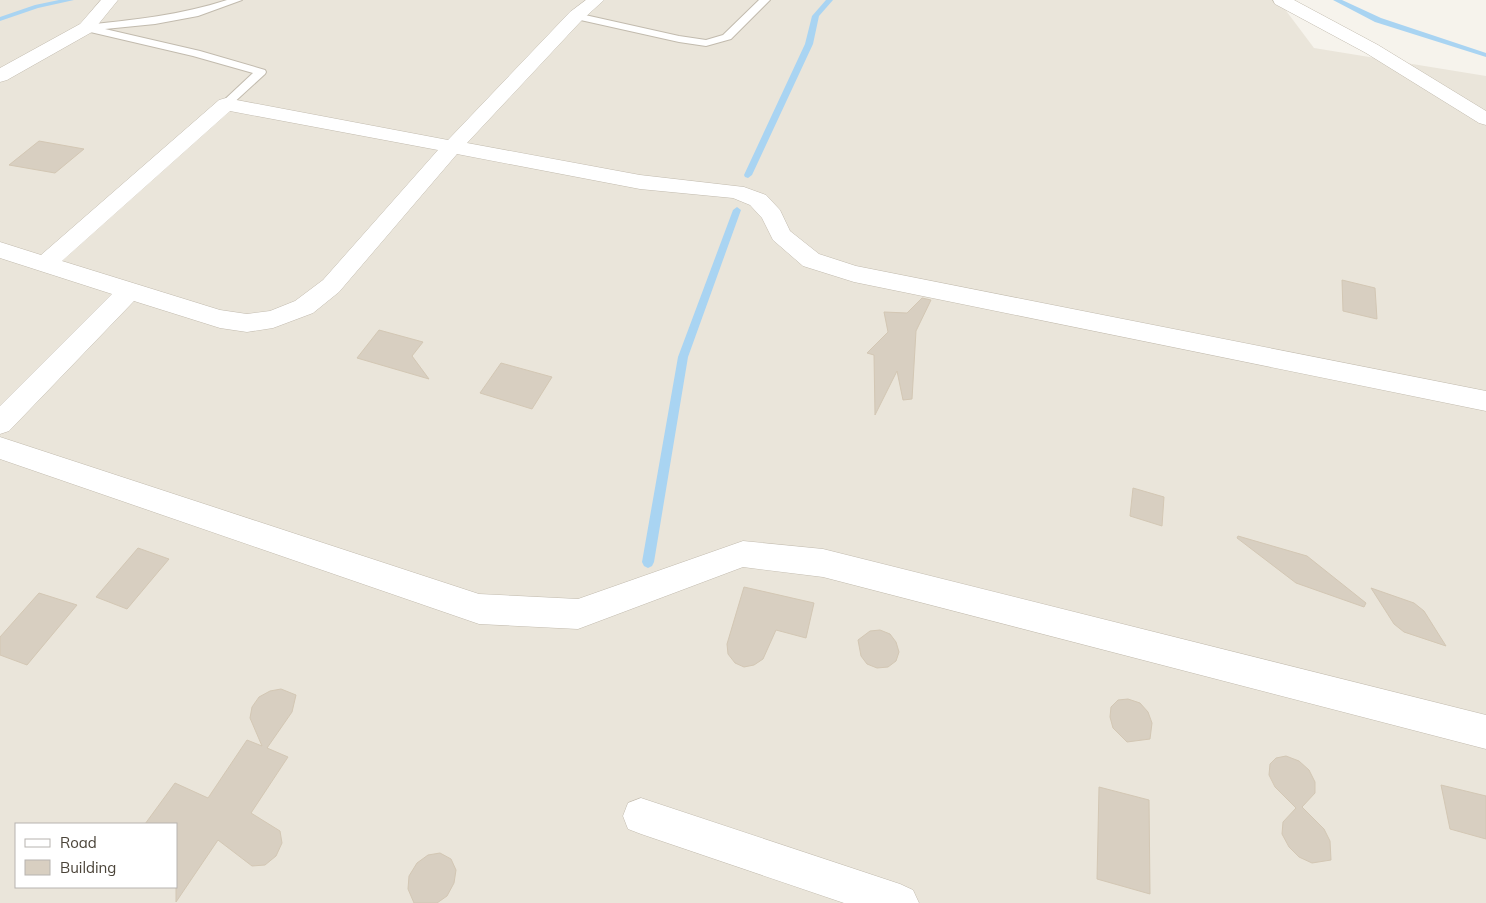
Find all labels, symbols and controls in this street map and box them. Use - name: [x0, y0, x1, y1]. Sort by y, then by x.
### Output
- legend: [15, 823, 178, 888]
- text: Road: [60, 833, 97, 852]
- text: Building: [60, 858, 116, 877]

